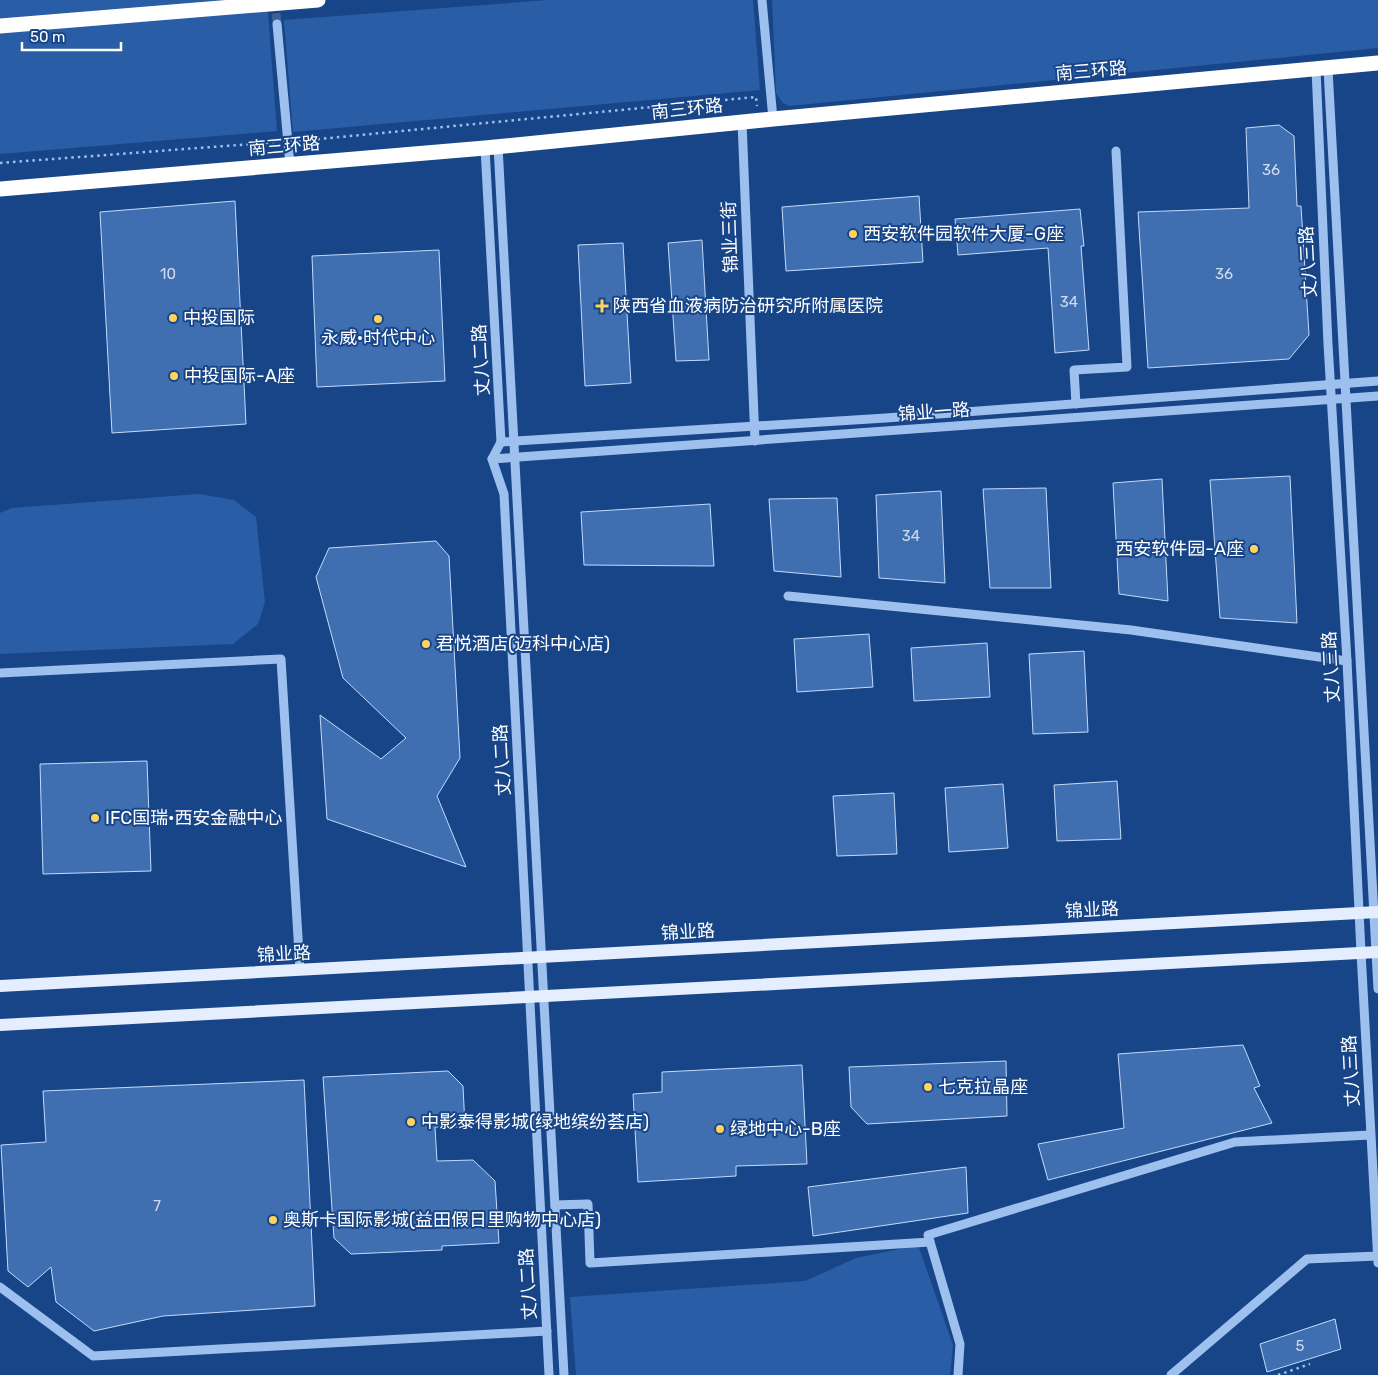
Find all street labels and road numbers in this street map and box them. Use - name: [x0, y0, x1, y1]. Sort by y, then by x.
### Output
- street label: 南三环路: [1054, 57, 1128, 85]
- street label: 南三环路: [650, 94, 724, 124]
- street label: 南三环路: [247, 132, 321, 160]
- street label: 锦业三街: [718, 201, 742, 273]
- street label: 丈八三路: [1295, 225, 1321, 299]
- street label: 丈八二路: [468, 323, 494, 397]
- street label: 锦业一路: [897, 399, 971, 425]
- street label: 丈八三路: [1318, 630, 1344, 704]
- street label: 丈八二路: [489, 723, 515, 797]
- street label: 锦业路: [1064, 898, 1120, 922]
- street label: 锦业路: [660, 920, 716, 944]
- street label: 锦业路: [256, 942, 312, 966]
- street label: 丈八三路: [1338, 1034, 1364, 1108]
- street label: 丈八二路: [515, 1247, 541, 1321]

